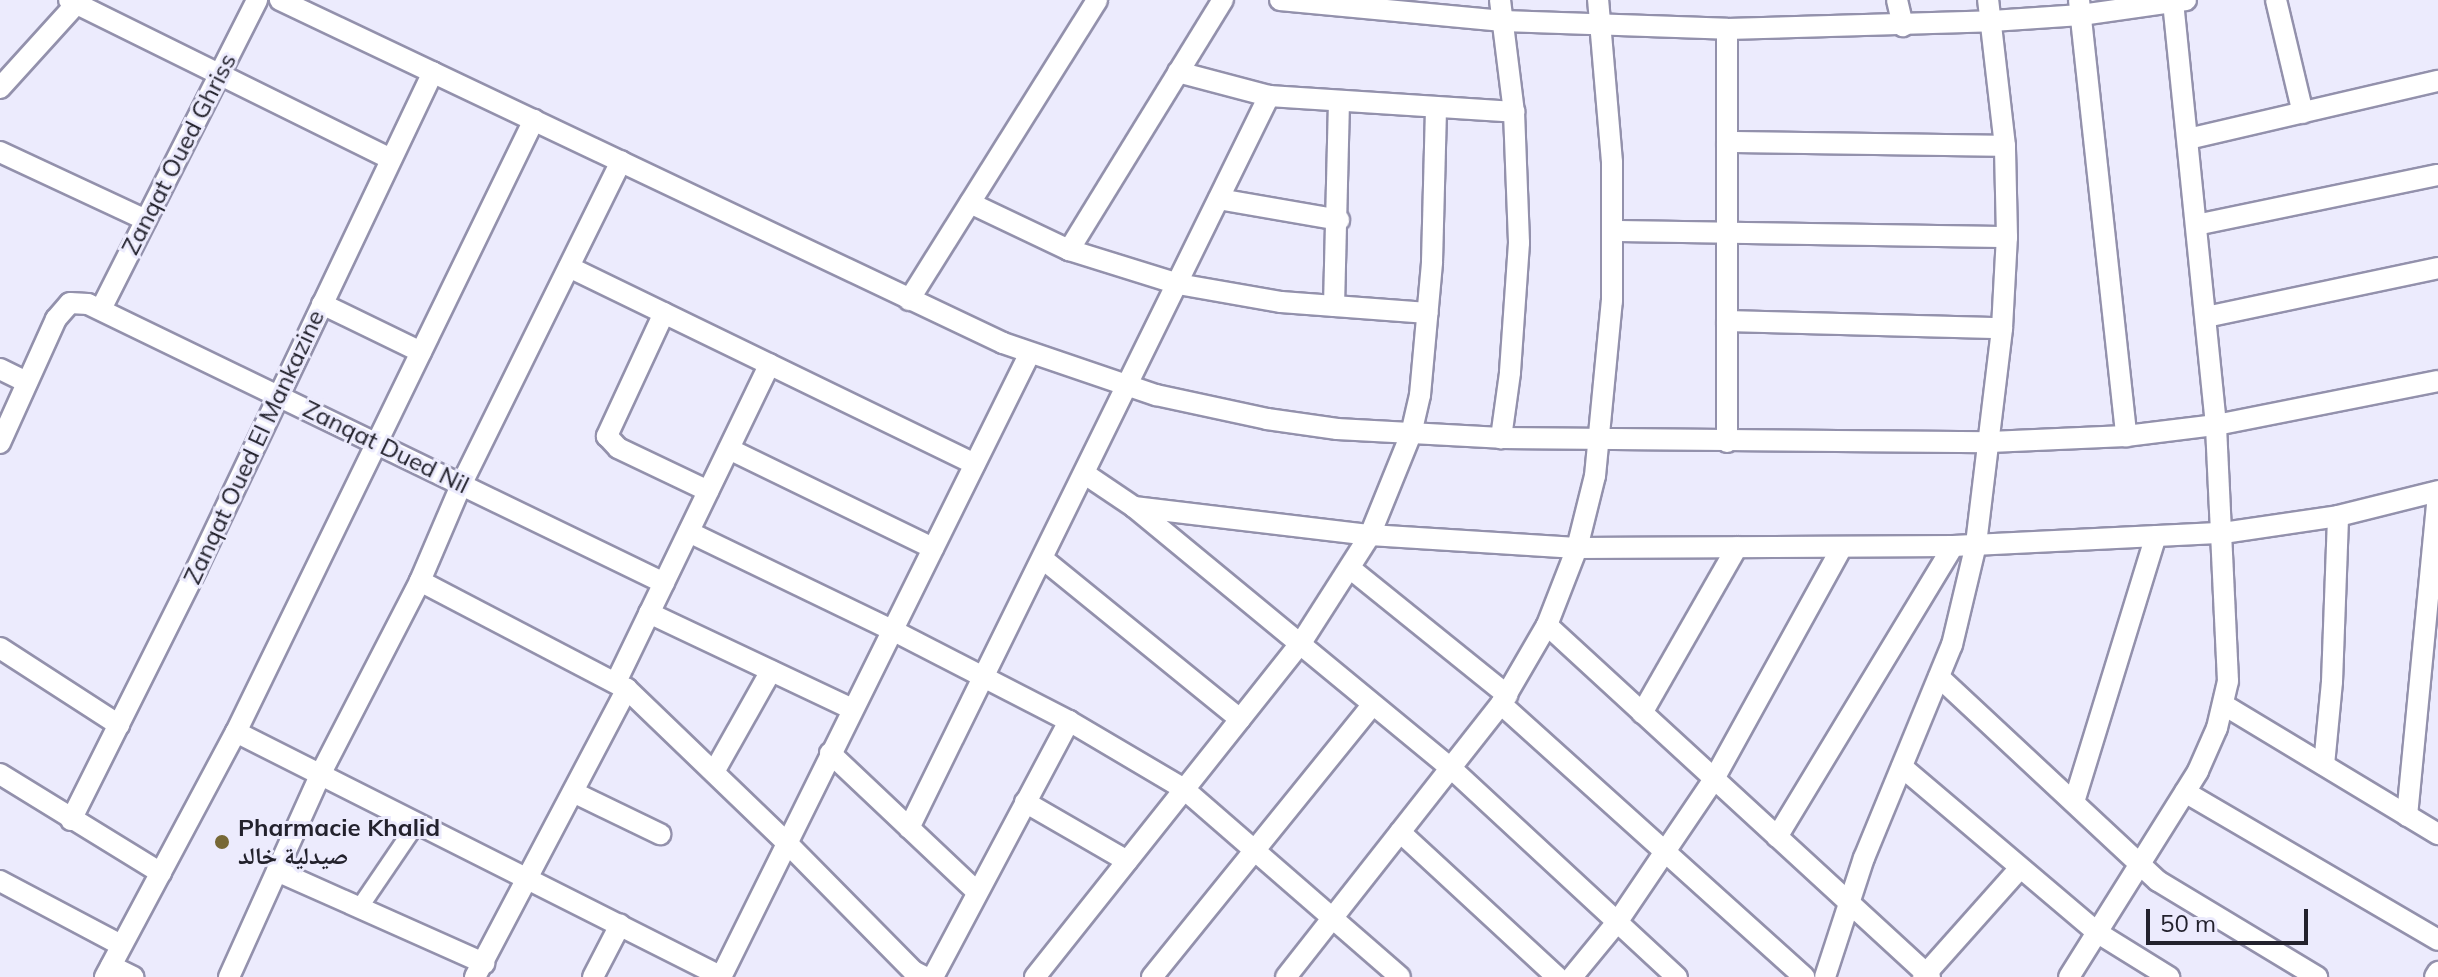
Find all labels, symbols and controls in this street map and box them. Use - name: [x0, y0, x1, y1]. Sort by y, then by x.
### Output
- street label: Zanqat Oued Ghriss: [116, 49, 242, 259]
- street label: Zanqat Oued El Mankazine: [178, 305, 330, 589]
- street label: Zanqat Dued Nil: [298, 394, 474, 500]
- place label: Pharmacie Khalid صيدلية خالد: [238, 814, 440, 870]
- marker: Pharmacie Khalid صيدلية خالد: [213, 833, 231, 851]
- scale bar: [2150, 893, 2312, 943]
- text: 50 m: [2160, 908, 2216, 938]

